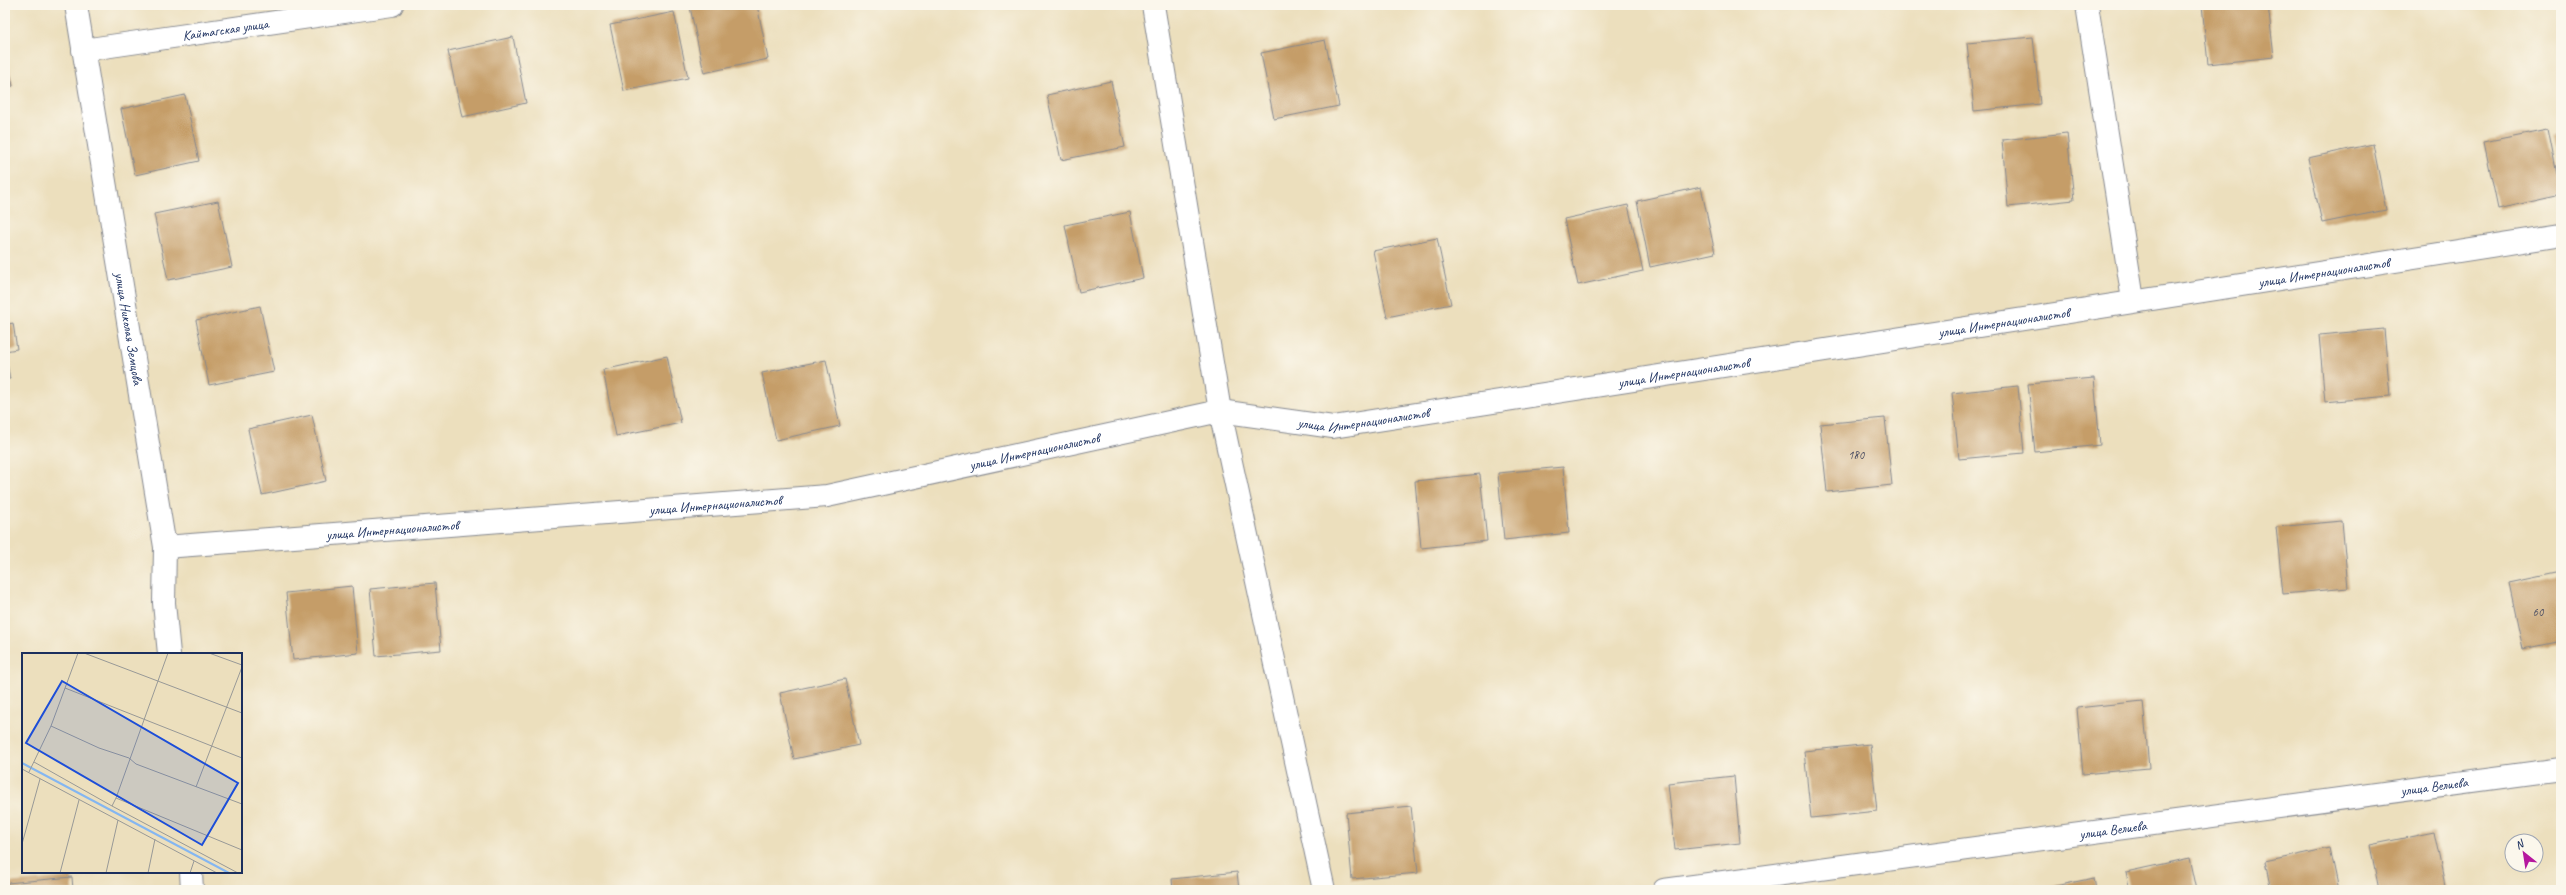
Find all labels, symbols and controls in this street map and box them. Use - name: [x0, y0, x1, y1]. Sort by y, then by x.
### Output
- street label: Кайтагская улица: [181, 15, 271, 44]
- street label: улица Интернационалистов: [2256, 254, 2393, 291]
- street label: улица Николая Земцова: [111, 270, 146, 387]
- street label: улица Интернационалистов: [1936, 304, 2073, 341]
- street label: улица Интернационалистов: [1616, 354, 1753, 391]
- street label: улица Интернационалистов: [1296, 404, 1433, 437]
- street label: улица Интернационалистов: [967, 429, 1104, 474]
- house number: 180: [1848, 447, 1866, 463]
- street label: улица Интернационалистов: [648, 491, 785, 519]
- street label: улица Интернационалистов: [325, 516, 462, 544]
- house number: 60: [2533, 604, 2545, 620]
- inset map: [22, 653, 242, 873]
- street label: улица Велиева: [2398, 774, 2470, 800]
- street label: улица Велиева: [2077, 817, 2149, 843]
- north arrow: [2504, 833, 2544, 873]
- text: N: [2513, 835, 2527, 852]

